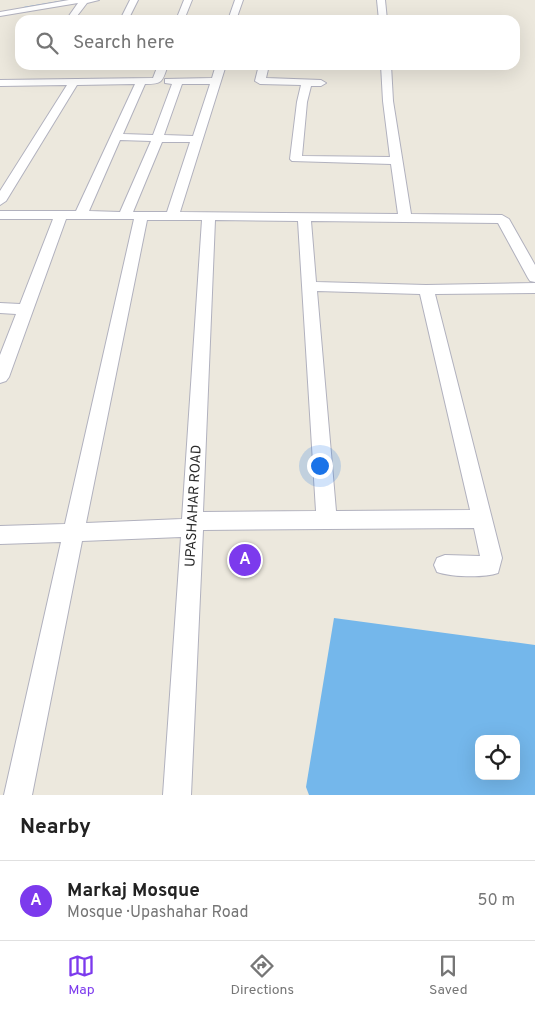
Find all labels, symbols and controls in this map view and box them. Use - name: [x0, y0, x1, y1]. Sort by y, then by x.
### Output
- search box: [15, 15, 520, 70]
- icon: search: [33, 29, 61, 57]
- text: Search here: [73, 31, 175, 55]
- street label: UPASHAHAR ROAD: [182, 444, 206, 568]
- your location: [307, 453, 333, 479]
- pin: A: [229, 541, 261, 579]
- map controls: [475, 735, 520, 780]
- button: locate: [475, 735, 520, 780]
- text: Nearby: [20, 814, 91, 841]
- text: Markaj Mosque: [67, 879, 200, 903]
- text: A: [30, 891, 42, 911]
- text: 50 m: [478, 891, 515, 911]
- text: Mosque · Upashahar Road: [67, 903, 249, 923]
- tab: Map: [67, 952, 95, 999]
- tab: Directions: [230, 952, 294, 999]
- tab: Saved: [429, 952, 468, 999]

